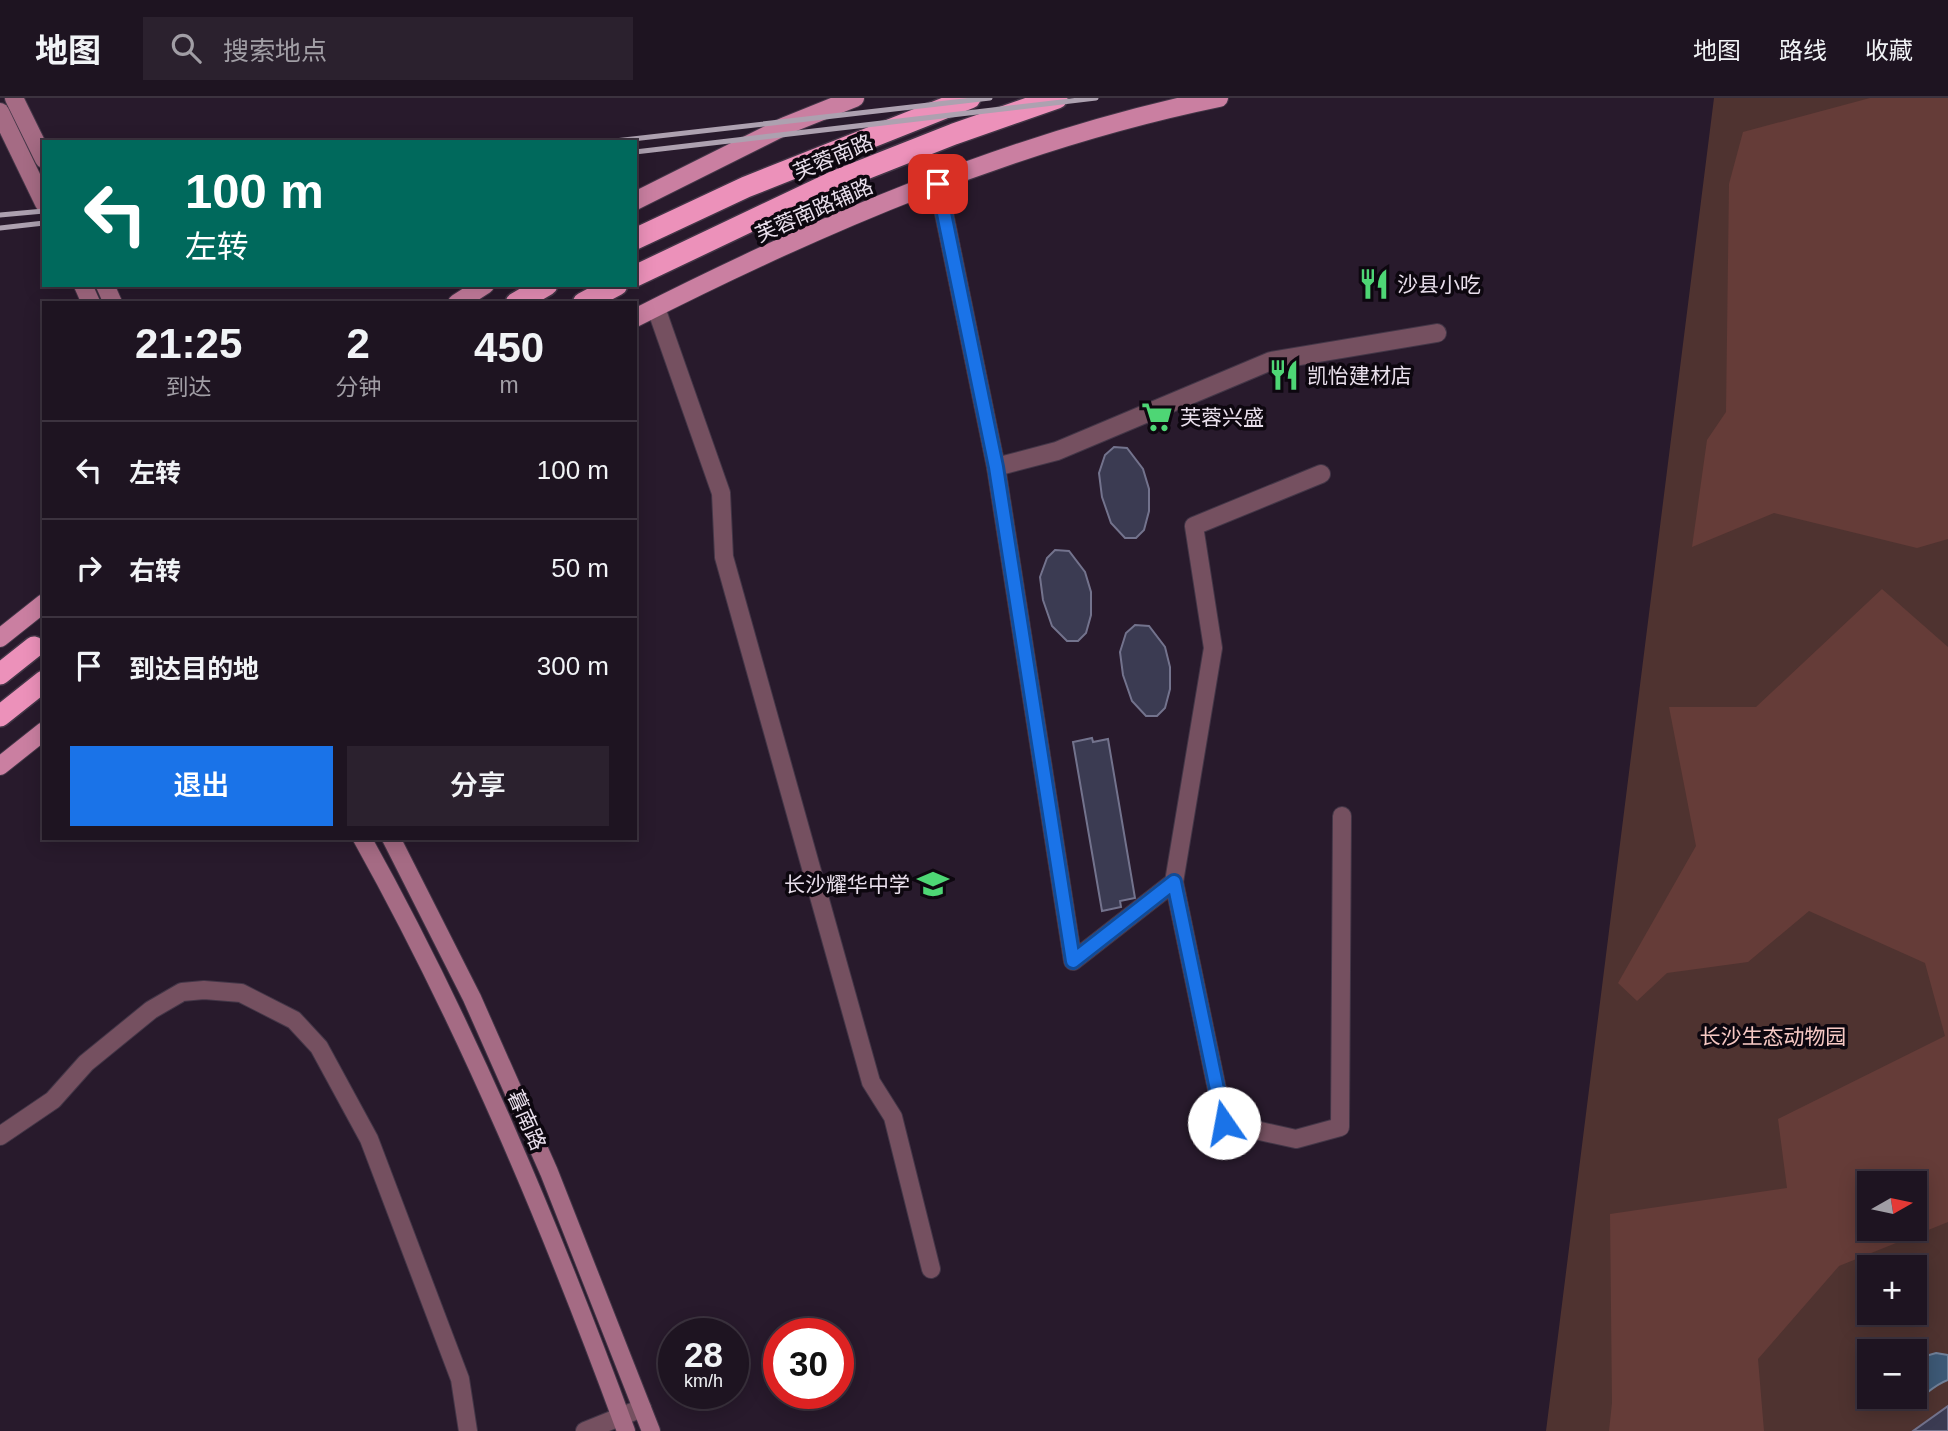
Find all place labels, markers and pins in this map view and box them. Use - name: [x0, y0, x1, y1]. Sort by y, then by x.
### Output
- pin: [908, 154, 968, 214]
- restaurant icon: 沙县小吃: [1357, 267, 1391, 301]
- place label: 沙县小吃: [1397, 273, 1481, 296]
- restaurant icon: 凯怡建材店: [1267, 358, 1301, 392]
- place label: 凯怡建材店: [1307, 364, 1412, 387]
- supermarket icon: 芙蓉兴盛: [1140, 400, 1174, 434]
- place label: 芙蓉兴盛: [1180, 406, 1264, 429]
- school or university icon: 长沙耀华中学: [916, 867, 950, 901]
- place label: 长沙耀华中学: [784, 873, 910, 896]

